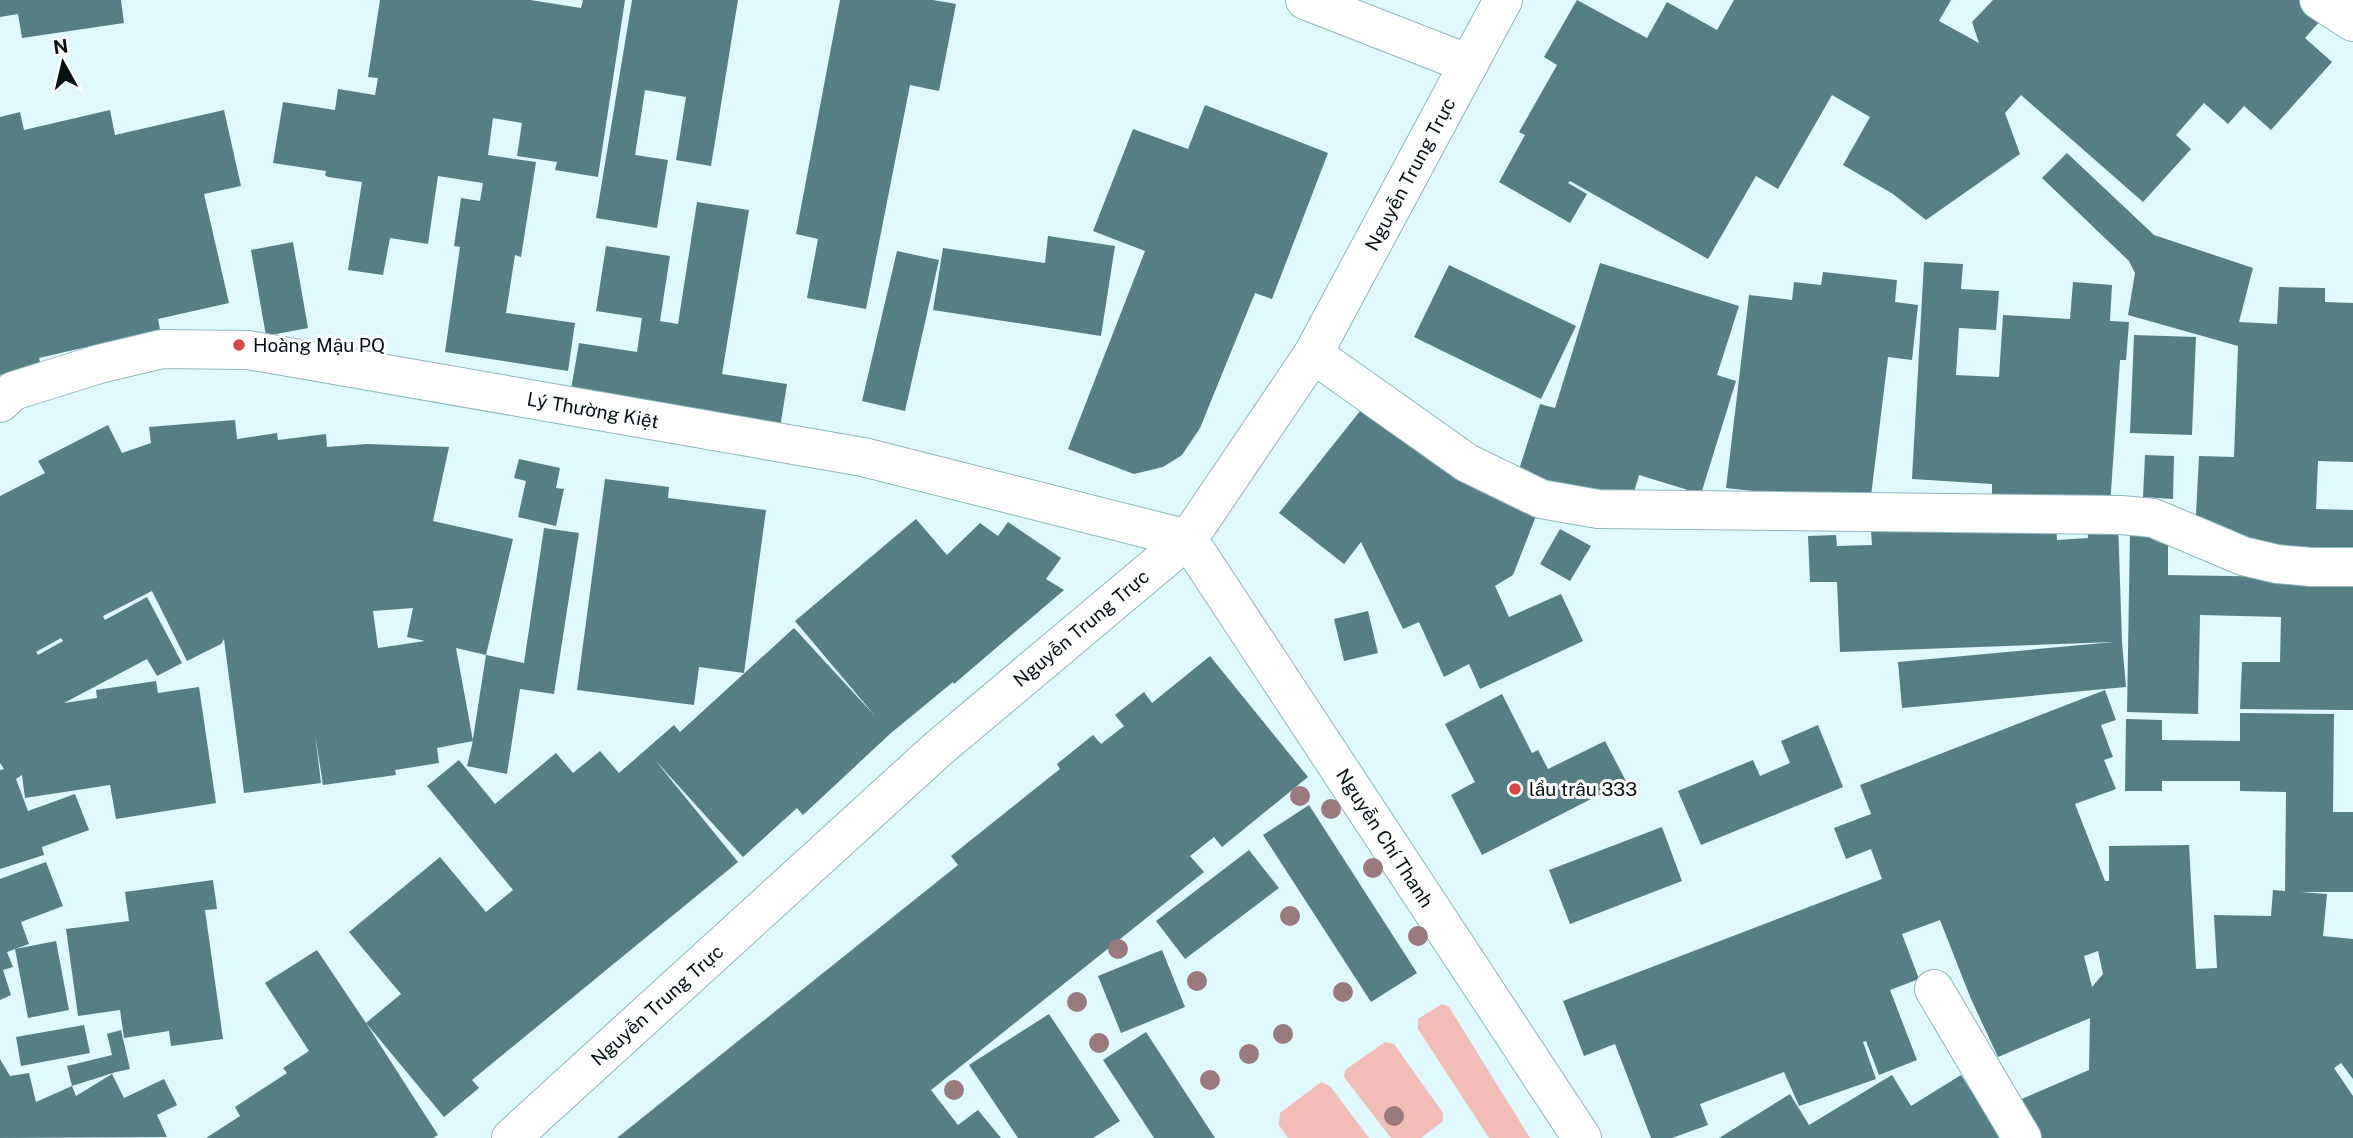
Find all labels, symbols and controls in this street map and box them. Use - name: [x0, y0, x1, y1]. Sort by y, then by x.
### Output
- north arrow: [28, 28, 98, 98]
- text: N: [52, 34, 70, 58]
- street label: Nguyễn Trung Trực: [1360, 94, 1460, 254]
- place label: Hoàng Mậu PQ: [253, 334, 385, 356]
- marker: Hoàng Mậu PQ: [231, 337, 247, 353]
- street label: Lý Thường Kiệt: [525, 388, 661, 432]
- street label: Nguyễn Trung Trực: [1009, 565, 1153, 691]
- street label: Nguyễn Chí Thanh: [1332, 765, 1438, 911]
- place label: lẩu trâu 333: [1529, 778, 1637, 800]
- marker: lẩu trâu 333: [1507, 781, 1523, 797]
- street label: Nguyễn Trung Trực: [586, 940, 728, 1070]

